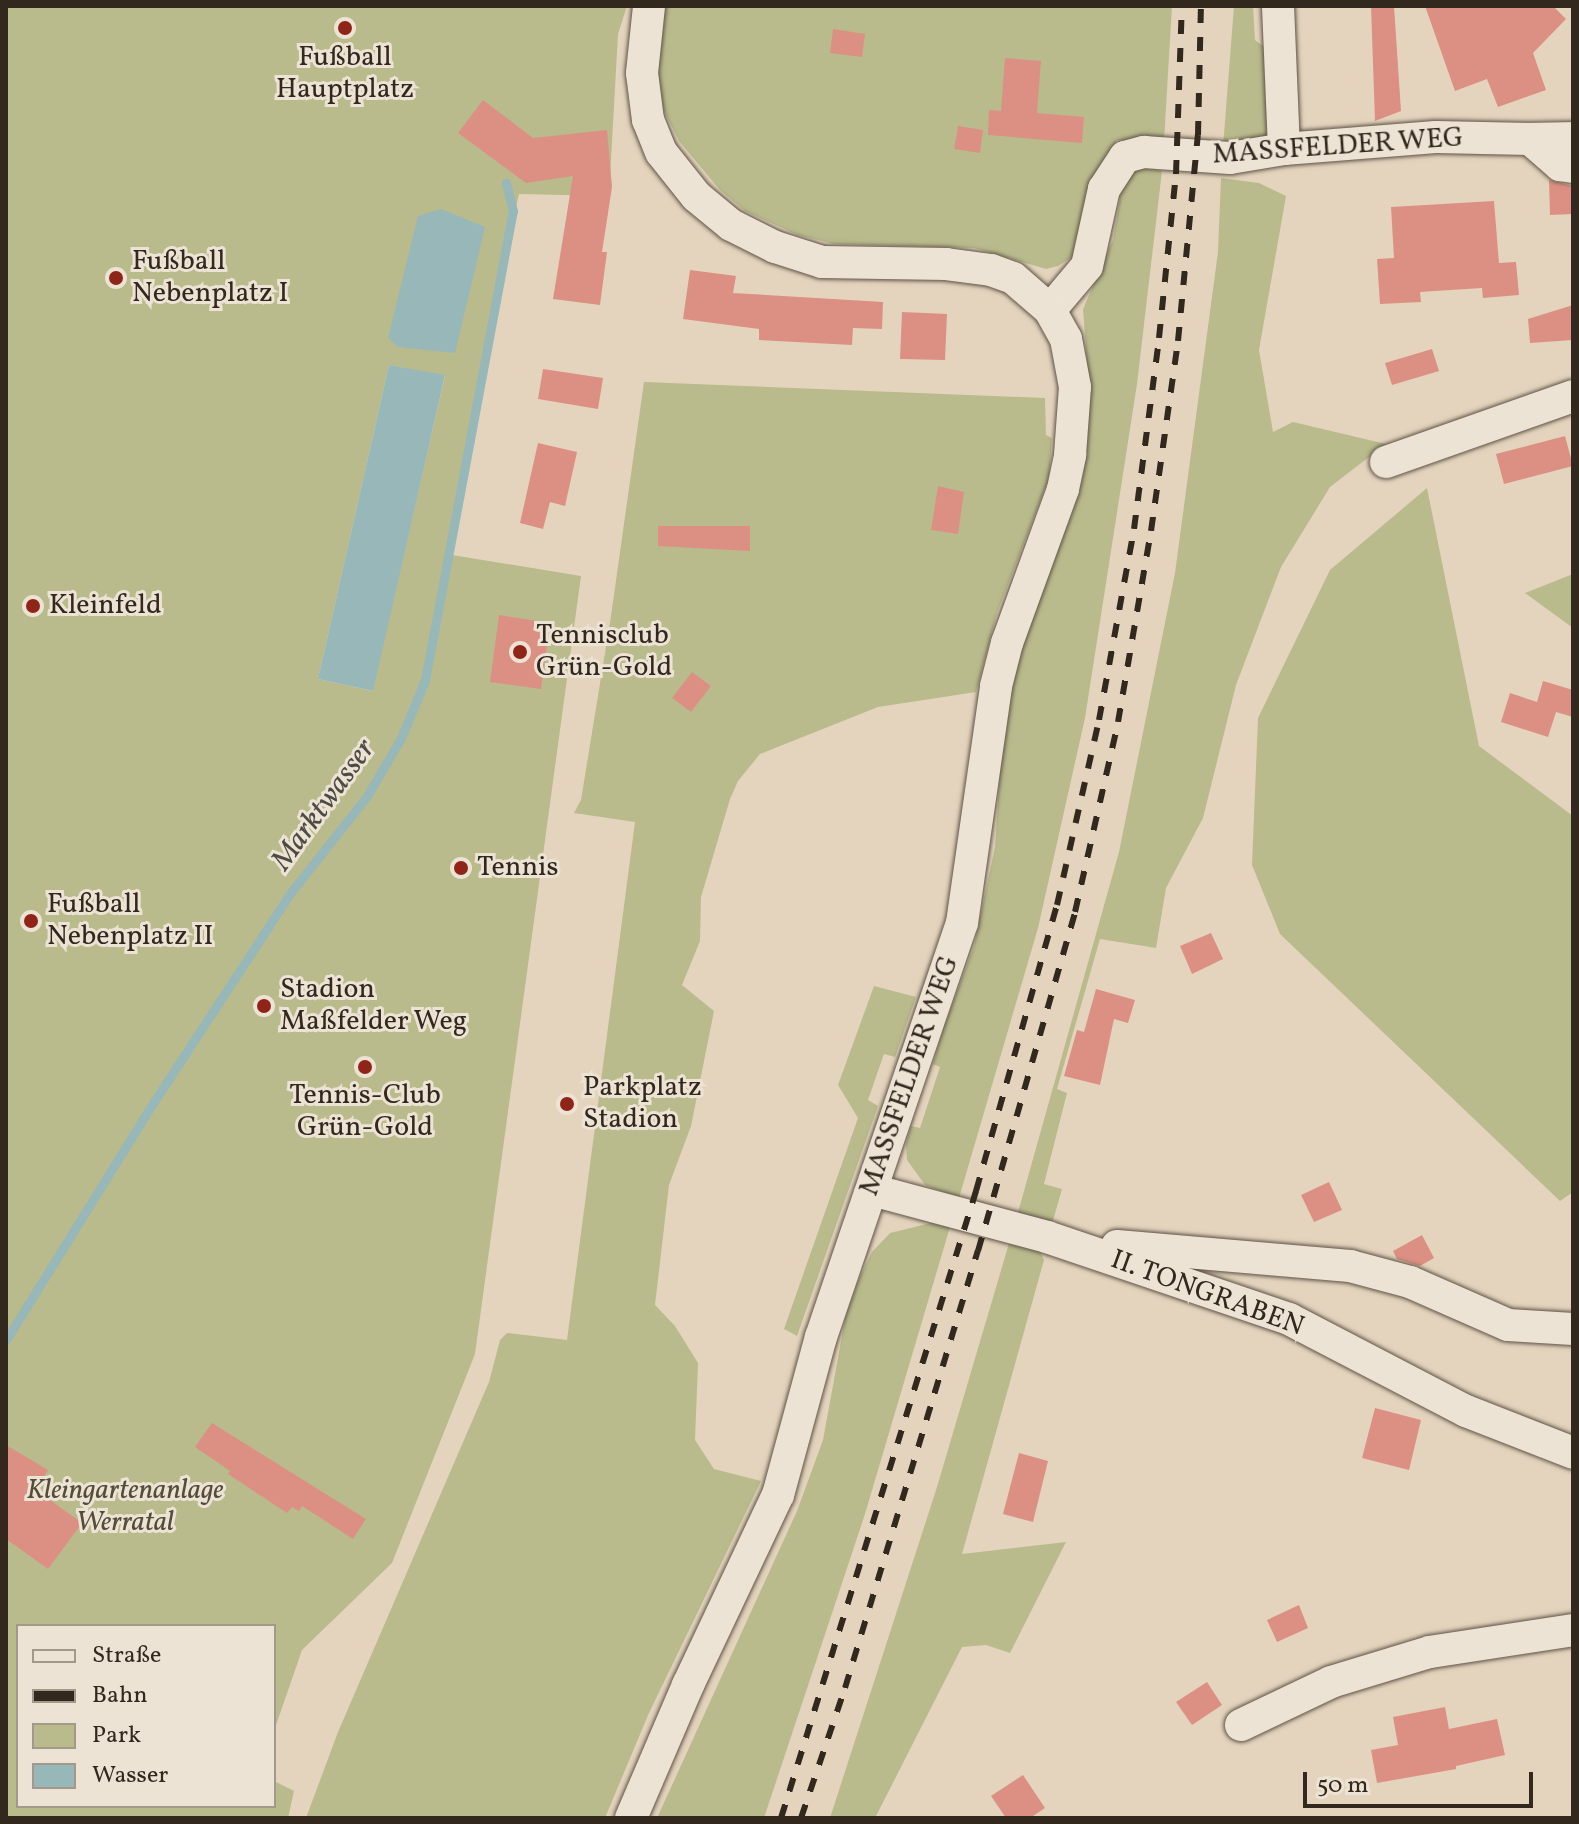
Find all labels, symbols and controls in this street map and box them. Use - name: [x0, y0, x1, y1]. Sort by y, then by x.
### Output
- marker: Fußball Hauptplatz: [336, 19, 354, 37]
- place label: Fußball Hauptplatz: [276, 41, 414, 107]
- street label: MASSFELDER WEG: [1211, 121, 1465, 173]
- place label: Fußball Nebenplatz I: [132, 245, 288, 311]
- marker: Fußball Nebenplatz I: [107, 269, 125, 287]
- place label: Kleinfeld: [49, 589, 162, 623]
- marker: Kleinfeld: [24, 597, 42, 615]
- place label: Tennisclub Grün-Gold: [536, 619, 672, 685]
- marker: Tennisclub Grün-Gold: [511, 643, 529, 661]
- water label: Marktwasser: [264, 732, 384, 878]
- place label: Tennis: [477, 851, 559, 885]
- marker: Tennis: [452, 859, 470, 877]
- place label: Fußball Nebenplatz II: [47, 888, 213, 954]
- marker: Fußball Nebenplatz II: [22, 912, 40, 930]
- street label: MASSFELDER WEG: [853, 951, 967, 1201]
- place label: Stadion Maßfelder Weg: [280, 973, 468, 1039]
- marker: Stadion Maßfelder Weg: [255, 997, 273, 1015]
- marker: Tennis-Club Grün-Gold: [356, 1058, 374, 1076]
- place label: Parkplatz Stadion: [583, 1071, 702, 1137]
- place label: Tennis-Club Grün-Gold: [289, 1079, 441, 1145]
- marker: Parkplatz Stadion: [558, 1095, 576, 1113]
- street label: II. TONGRABEN: [1106, 1243, 1308, 1345]
- park label: Kleingartenanlage Werratal: [26, 1474, 224, 1540]
- legend: [16, 1624, 276, 1808]
- text: Straße: [92, 1639, 161, 1673]
- text: Bahn: [92, 1679, 148, 1713]
- text: Park: [92, 1719, 141, 1753]
- scale bar: [1307, 1756, 1537, 1806]
- text: Wasser: [92, 1759, 168, 1793]
- text: 50 m: [1317, 1769, 1369, 1803]

